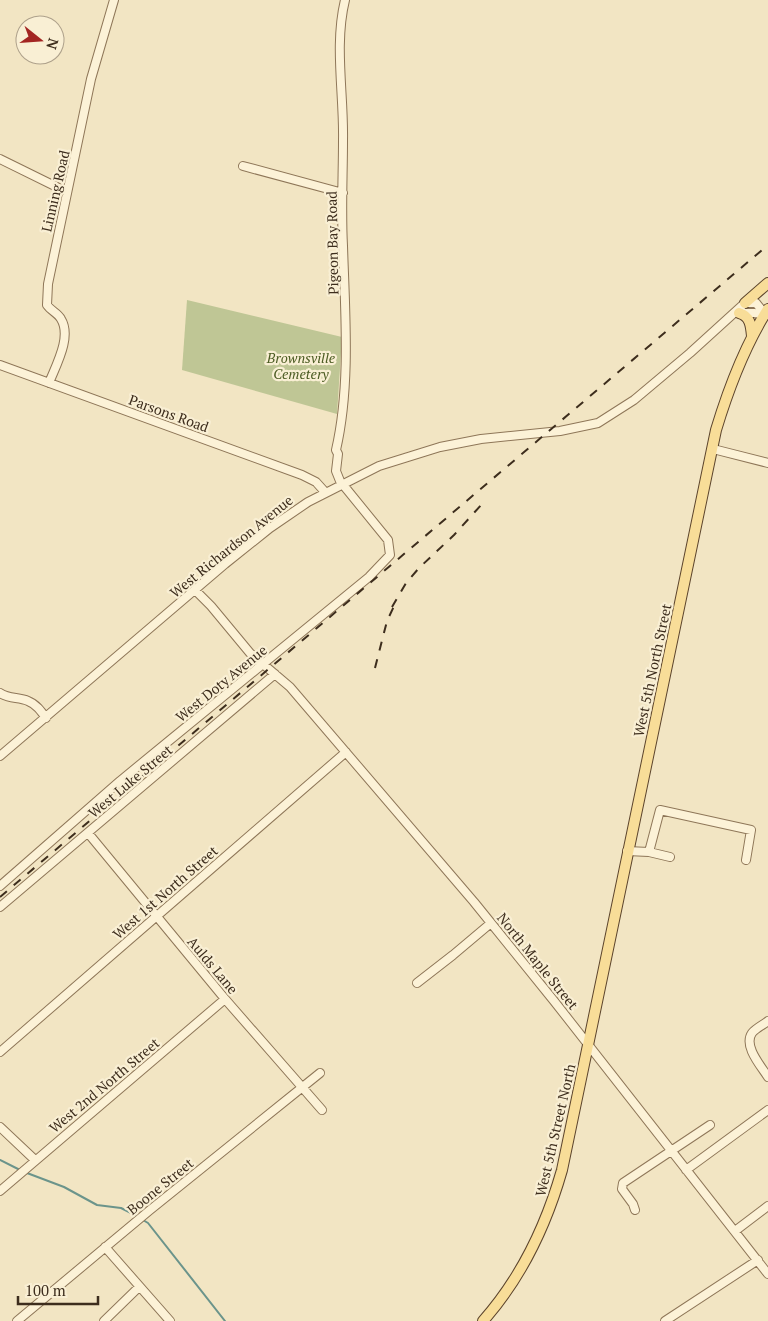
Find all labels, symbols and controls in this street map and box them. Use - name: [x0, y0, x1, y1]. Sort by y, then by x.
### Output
- north arrow: [15, 15, 65, 65]
- text: N: [42, 36, 64, 52]
- street label: Linning Road: [36, 148, 74, 234]
- street label: Pigeon Bay Road: [322, 191, 342, 295]
- park label: Brownsville Cemetery: [266, 348, 336, 383]
- street label: Parsons Road: [126, 390, 212, 436]
- street label: West Richardson Avenue: [166, 490, 296, 602]
- street label: West 5th North Street: [629, 601, 676, 738]
- street label: West Doty Avenue: [171, 640, 271, 726]
- street label: West Luke Street: [84, 740, 177, 822]
- street label: West 1st North Street: [108, 841, 222, 943]
- street label: North Maple Street: [493, 909, 583, 1014]
- street label: Aulds Lane: [183, 932, 243, 998]
- street label: West 2nd North Street: [45, 1033, 164, 1137]
- street label: West 5th Street North: [530, 1062, 580, 1198]
- street label: Boone Street: [123, 1153, 198, 1219]
- scale bar: [18, 1274, 98, 1306]
- text: 100 m: [25, 1280, 66, 1300]

